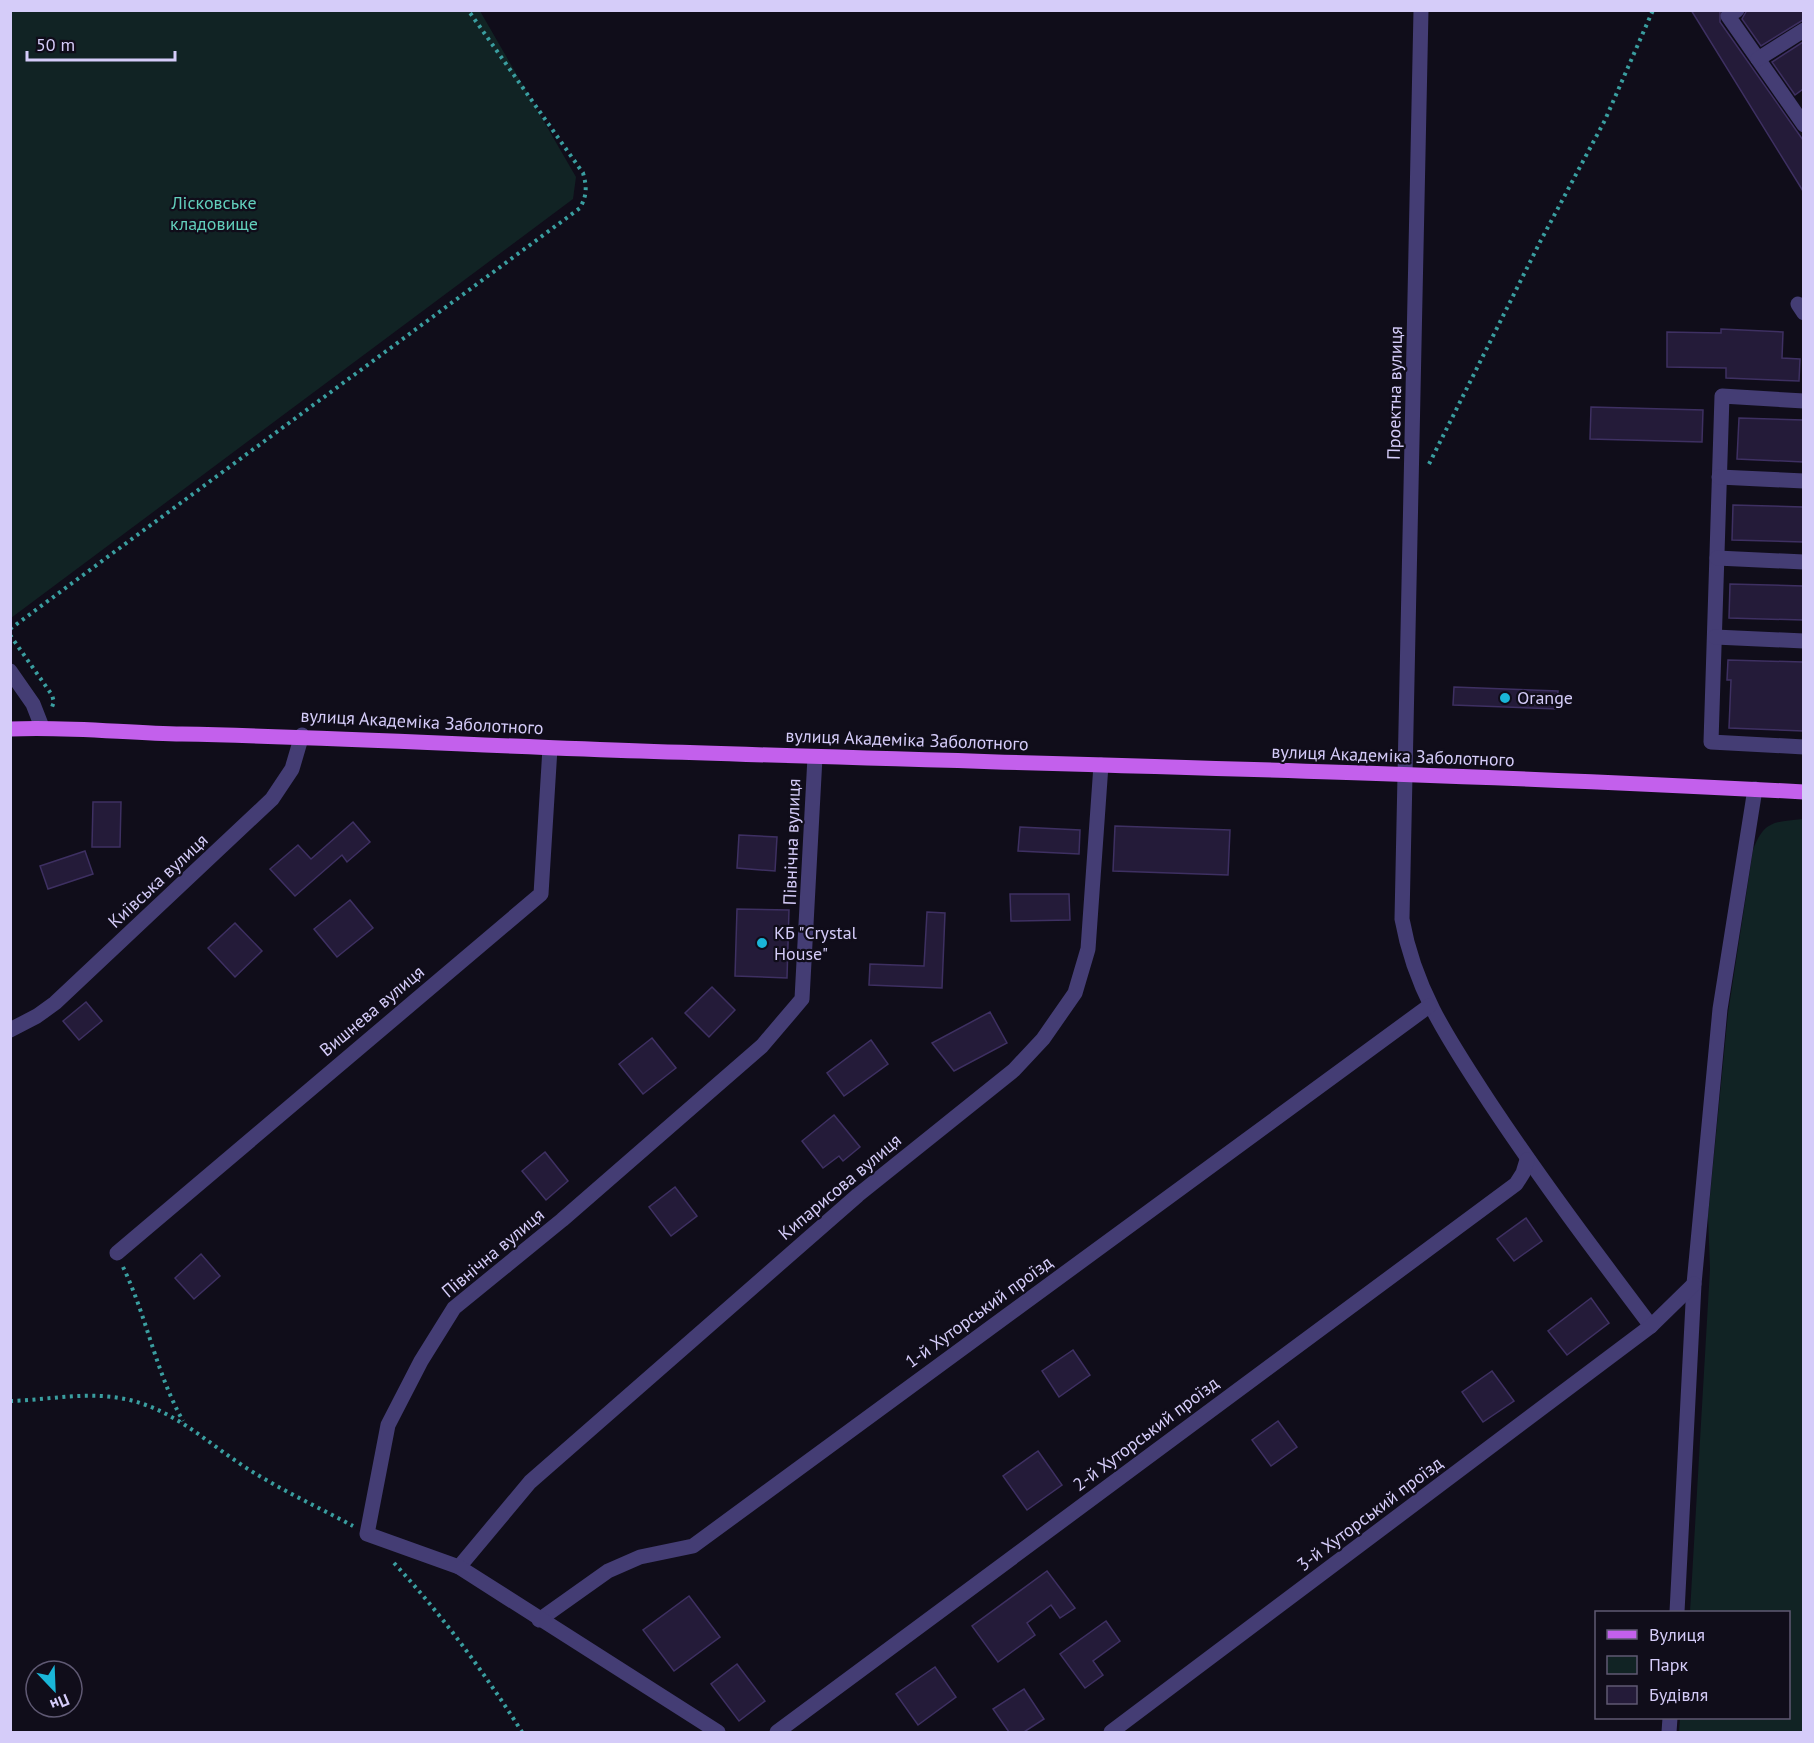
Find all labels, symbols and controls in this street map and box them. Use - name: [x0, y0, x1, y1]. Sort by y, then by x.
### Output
- scale bar: [27, 24, 176, 62]
- text: 50 m: [36, 33, 75, 56]
- park label: Лісковське кладовище: [170, 191, 258, 235]
- street label: Проектна вулиця: [1382, 326, 1407, 460]
- place label: Orange: [1517, 686, 1573, 709]
- marker: Orange: [1498, 691, 1512, 705]
- street label: вулиця Академіка Заболотного: [300, 704, 544, 739]
- street label: вулиця Академіка Заболотного: [785, 724, 1029, 755]
- street label: вулиця Академіка Заболотного: [1271, 740, 1515, 771]
- street label: Північна вулиця: [778, 778, 805, 906]
- street label: Київська вулиця: [103, 829, 212, 933]
- place label: КБ "Crystal House": [774, 921, 858, 965]
- marker: КБ "Crystal House": [755, 936, 769, 950]
- street label: Вишнева вулиця: [315, 960, 429, 1061]
- street label: Кипарисова вулиця: [774, 1128, 906, 1245]
- street label: Північна вулиця: [437, 1203, 549, 1302]
- street label: 1-й Хуторський проїзд: [901, 1250, 1057, 1373]
- street label: 2-й Хуторський проїзд: [1068, 1371, 1223, 1496]
- street label: 3-й Хуторський проїзд: [1292, 1451, 1447, 1576]
- legend: [1595, 1611, 1790, 1719]
- text: Вулиця: [1649, 1623, 1705, 1646]
- text: Парк: [1649, 1653, 1689, 1676]
- north arrow: [24, 1659, 84, 1719]
- text: Будівля: [1649, 1683, 1708, 1706]
- text: Пн: [47, 1690, 72, 1716]

